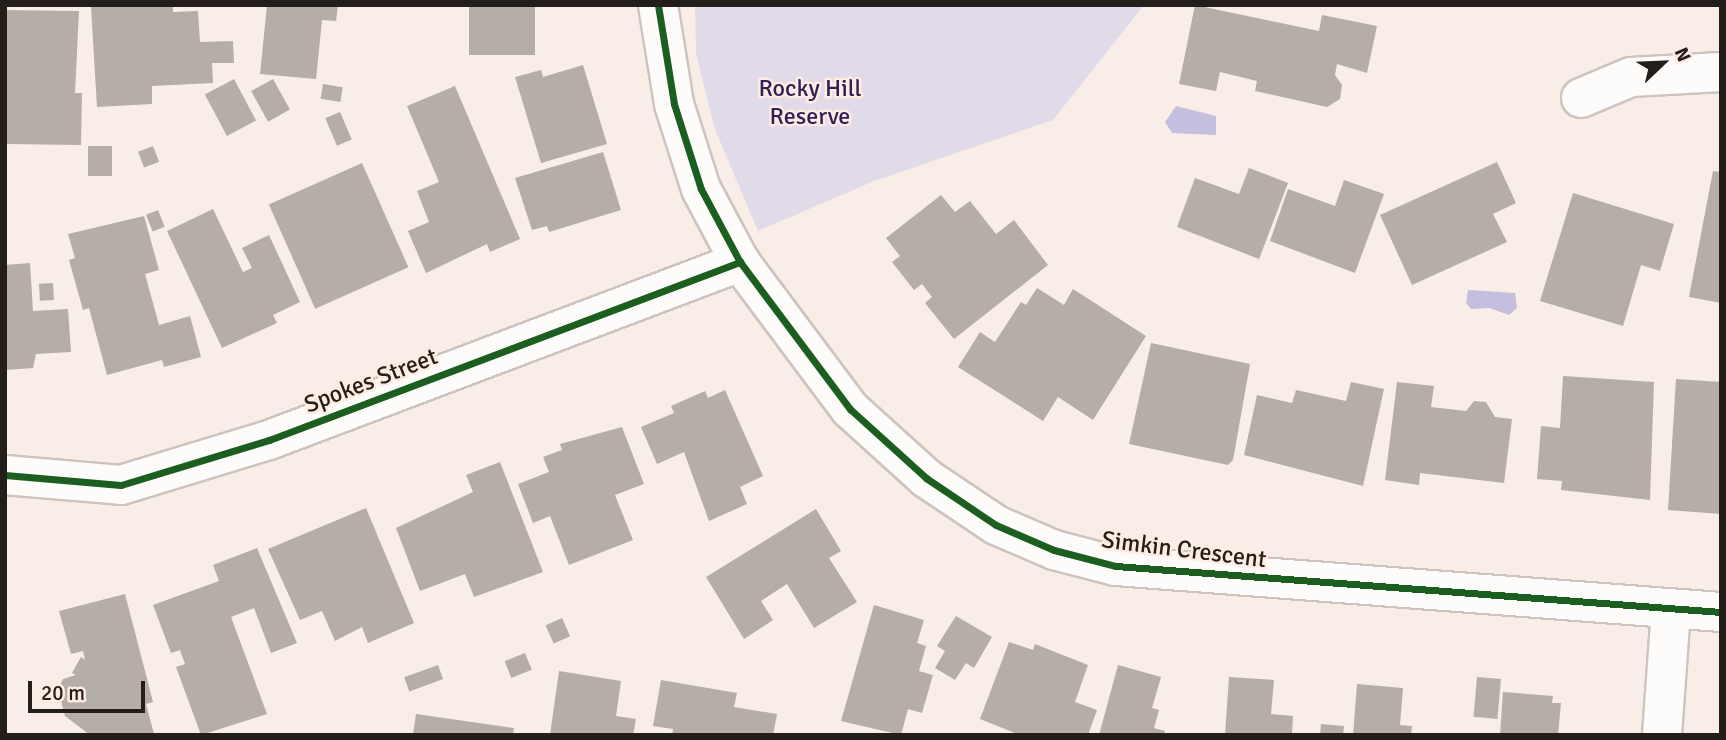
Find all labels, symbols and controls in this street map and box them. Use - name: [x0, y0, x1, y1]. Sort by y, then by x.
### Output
- north arrow: [1628, 28, 1698, 98]
- text: N: [1669, 44, 1696, 66]
- park label: Rocky Hill Reserve: [759, 75, 861, 131]
- street label: Spokes Street: [300, 342, 442, 420]
- street label: Simkin Crescent: [1100, 526, 1268, 574]
- scale bar: [32, 666, 149, 710]
- text: 20 m: [41, 680, 85, 706]

